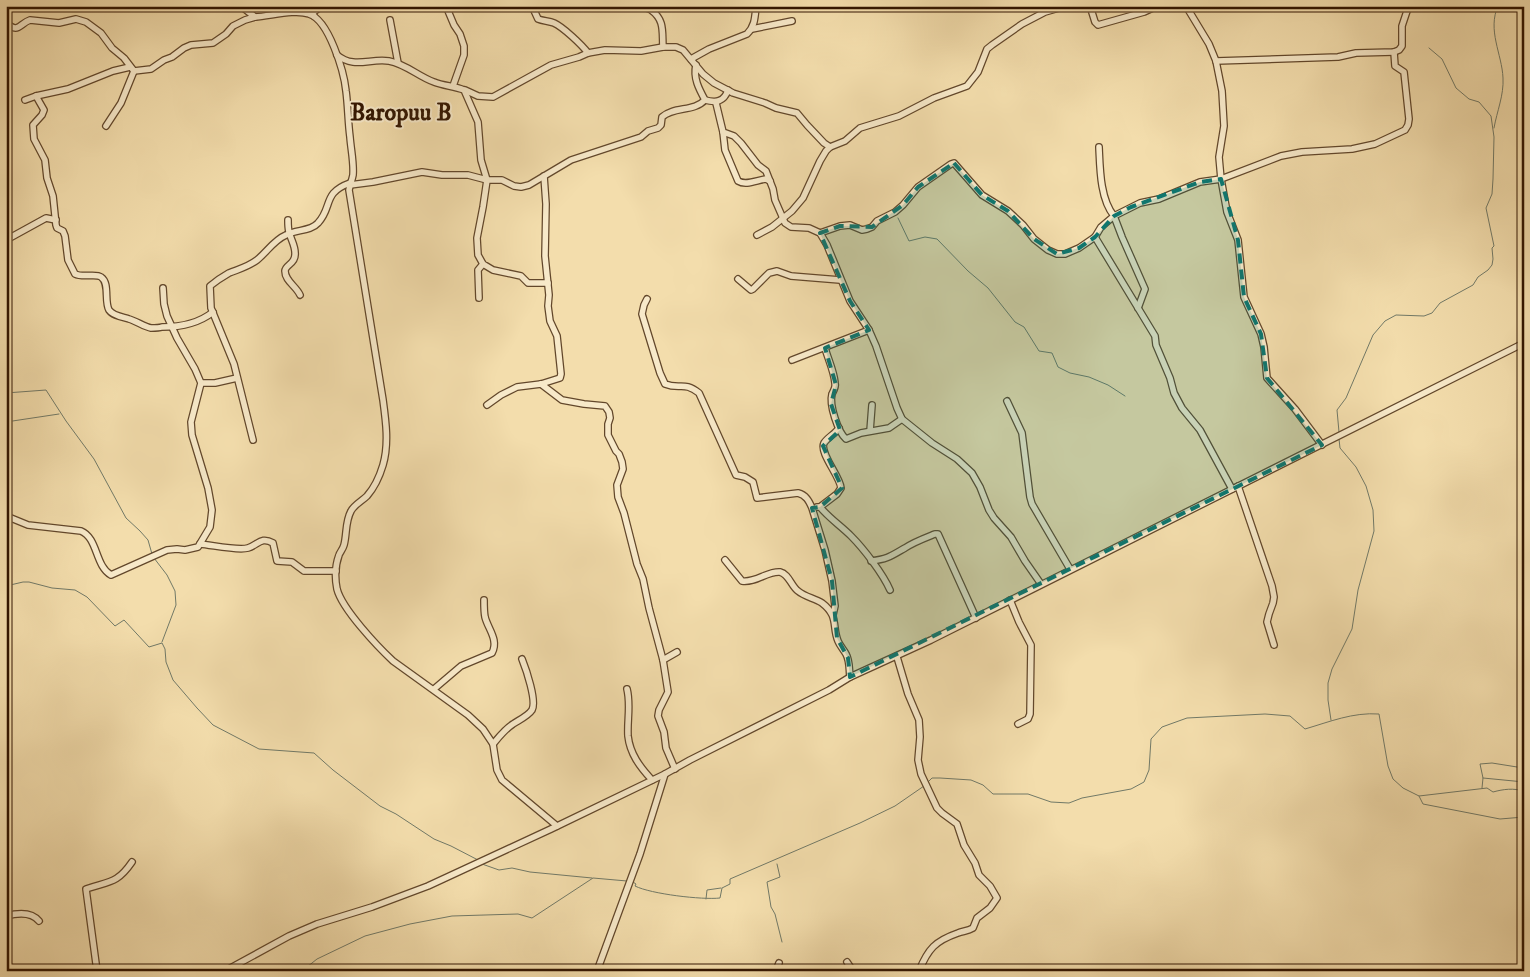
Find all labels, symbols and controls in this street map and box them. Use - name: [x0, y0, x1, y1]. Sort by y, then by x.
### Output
- district label: Baropuu B: [350, 98, 452, 128]

